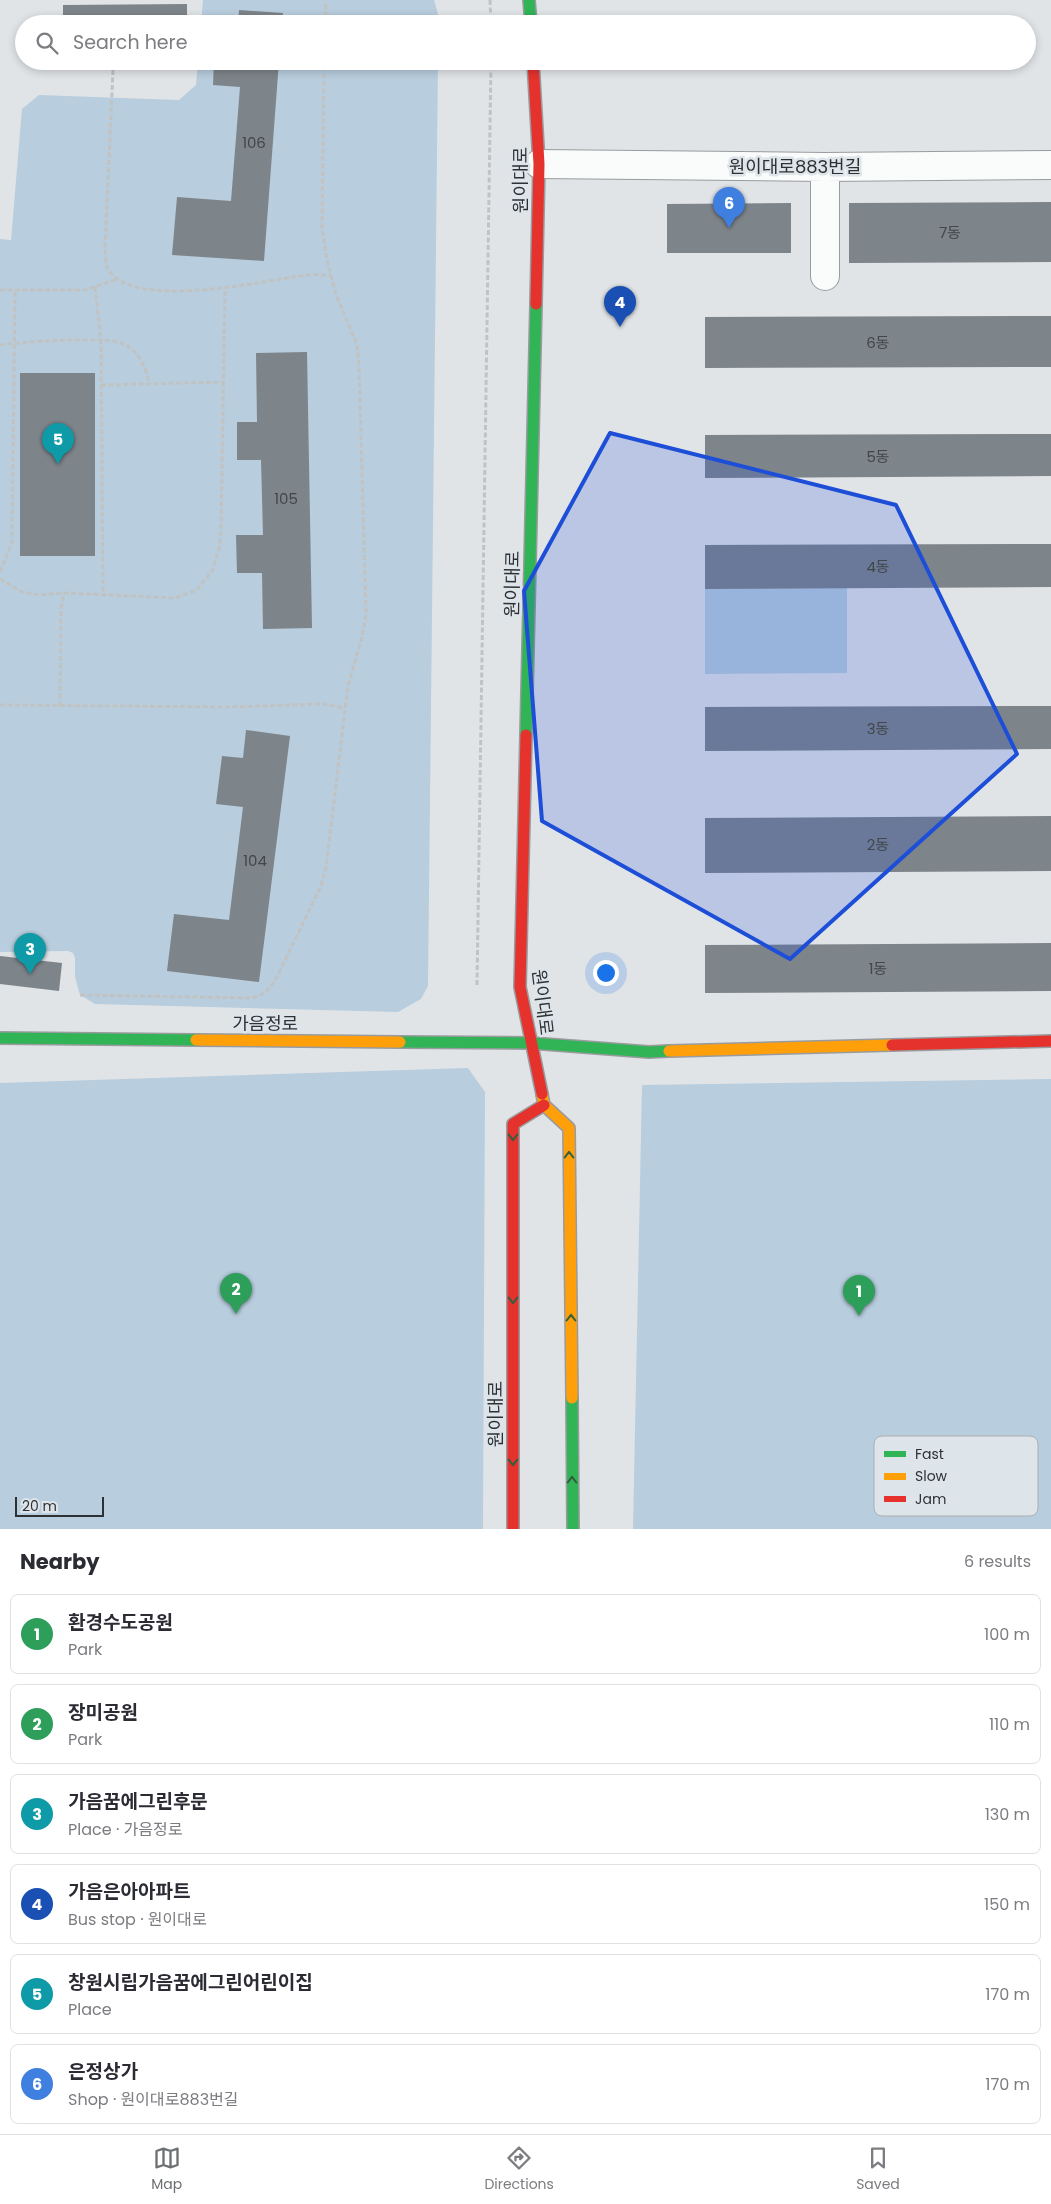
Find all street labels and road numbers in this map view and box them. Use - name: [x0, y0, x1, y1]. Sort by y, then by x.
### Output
- street label: 원이대로: [508, 147, 533, 213]
- street label: 원이대로883번길: [729, 154, 861, 179]
- street label: 원이대로: [499, 551, 525, 617]
- street label: 원이대로: [527, 968, 559, 1036]
- street label: 가음정로: [232, 1011, 298, 1036]
- street label: 원이대로: [483, 1381, 508, 1447]

